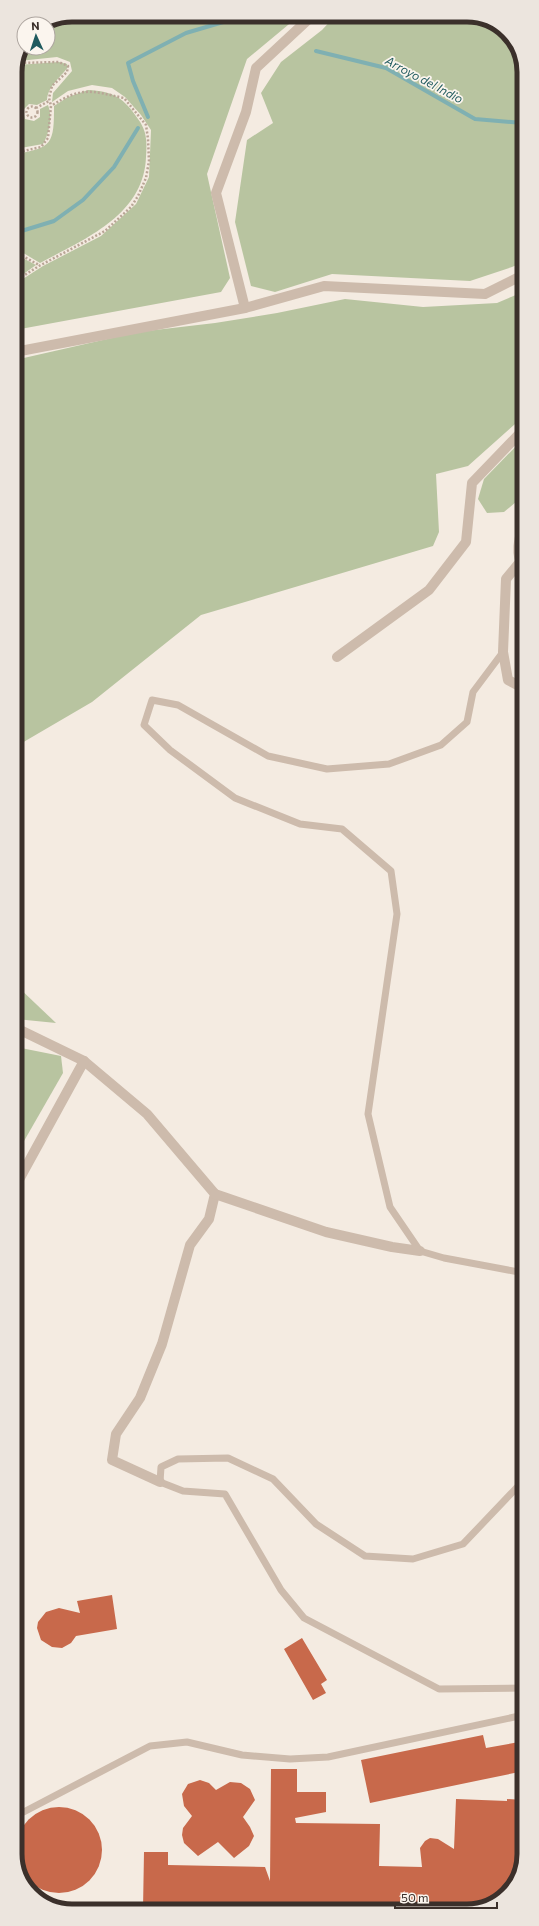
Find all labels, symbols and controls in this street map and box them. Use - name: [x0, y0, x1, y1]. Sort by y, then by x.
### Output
- north arrow: [16, 16, 56, 56]
- text: N: [31, 19, 40, 32]
- water label: Arroyo del Indio: [382, 52, 466, 105]
- scale bar: [395, 1884, 497, 1910]
- text: 50 m: [401, 1890, 429, 1904]

